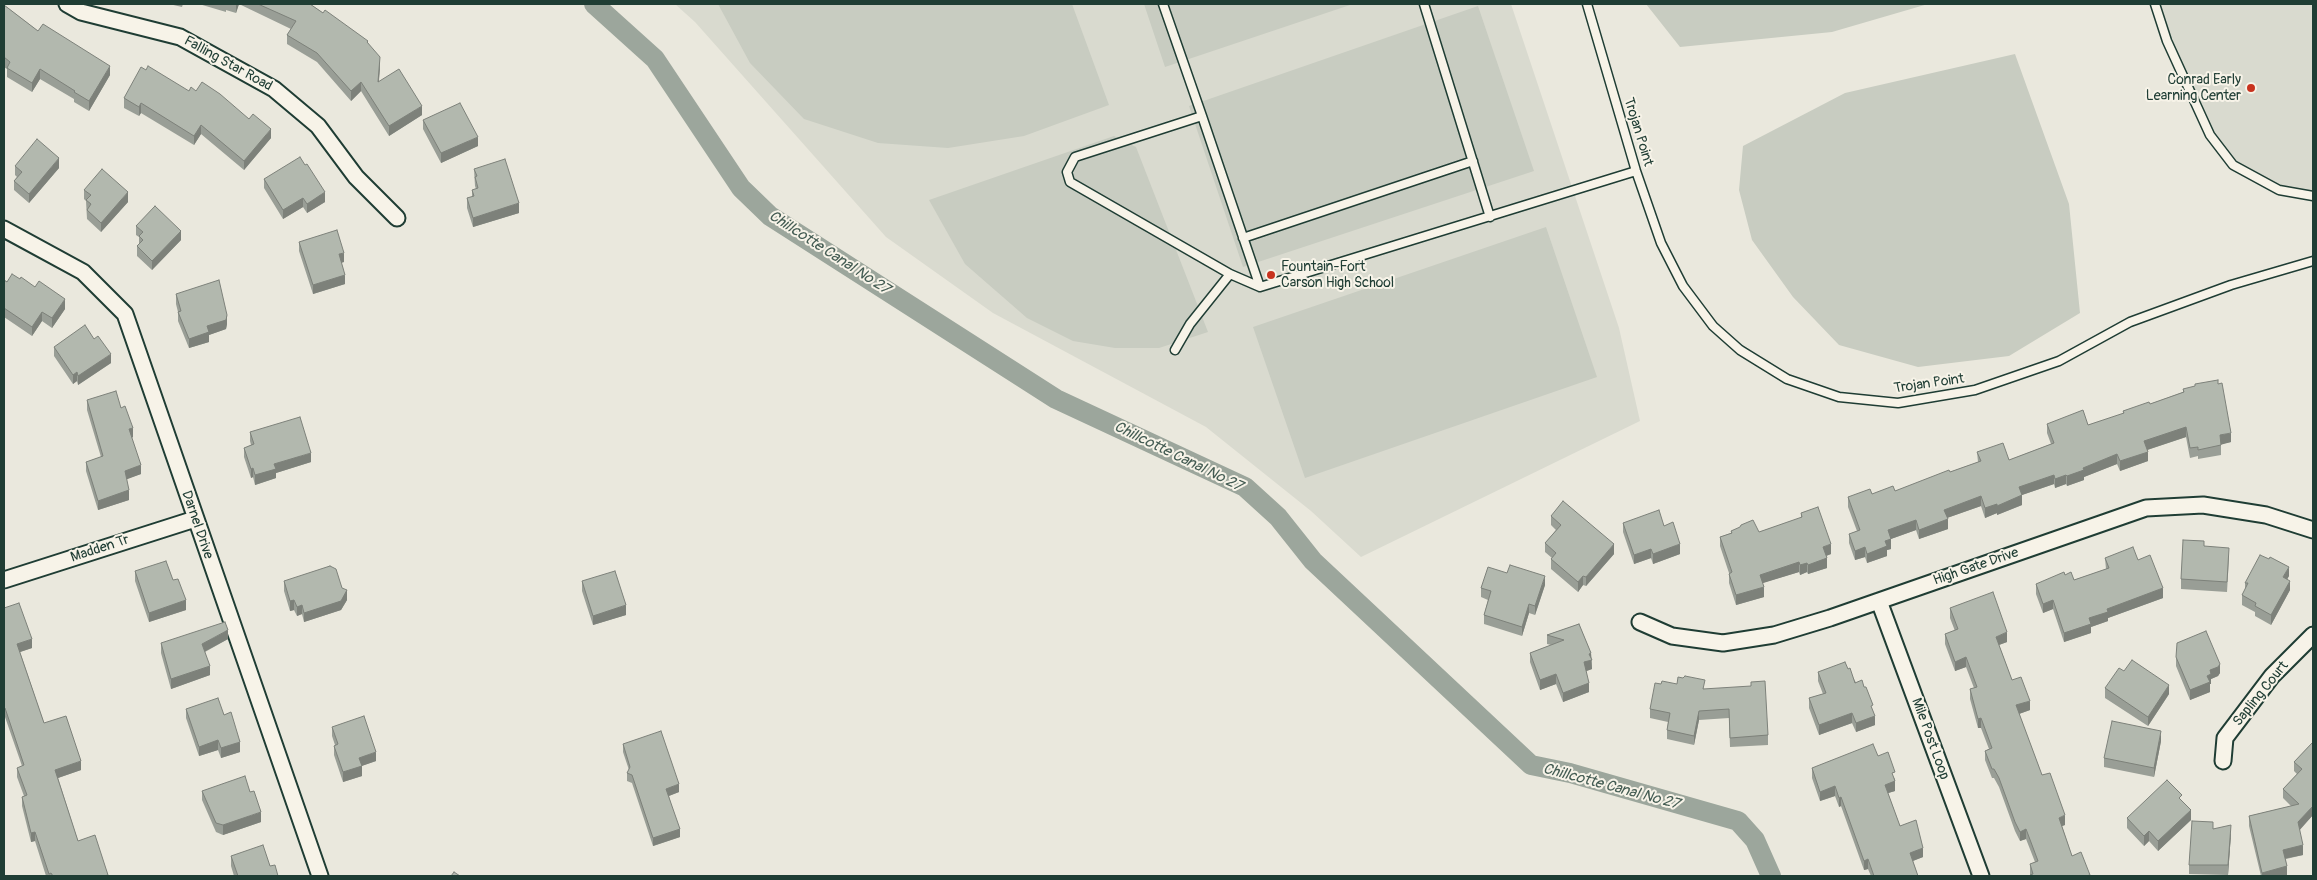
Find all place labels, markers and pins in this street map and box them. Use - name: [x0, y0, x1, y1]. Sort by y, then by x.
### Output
- place label: Conrad Early Learning Center: [2146, 72, 2241, 104]
- marker: Conrad Early Learning Center: [2245, 82, 2257, 94]
- place label: Fountain-Fort Carson High School: [1281, 259, 1394, 292]
- marker: Fountain-Fort Carson High School: [1265, 269, 1277, 281]

